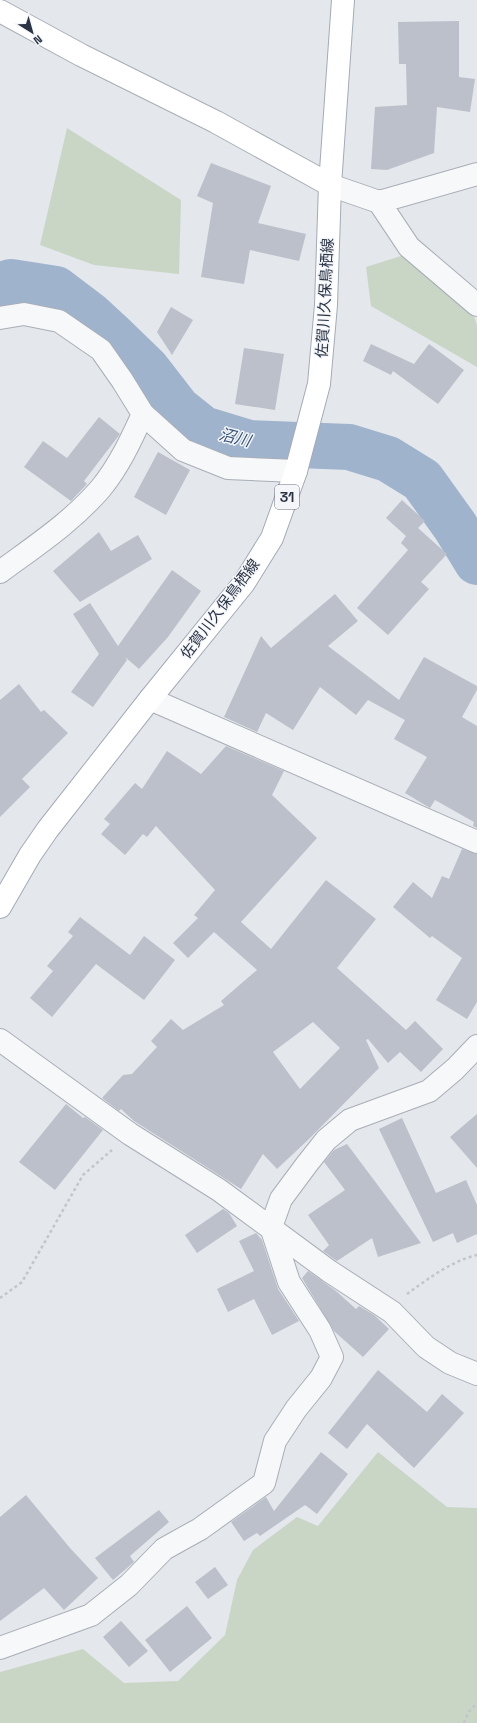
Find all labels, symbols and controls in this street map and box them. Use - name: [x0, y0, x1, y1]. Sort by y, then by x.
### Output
- north arrow: [12, 12, 52, 52]
- text: N: [31, 32, 45, 48]
- street label: 佐賀川久保鳥栖線: [312, 238, 337, 358]
- water label: 沼川: [217, 423, 255, 452]
- road number: 31: [275, 485, 299, 509]
- street label: 佐賀川久保鳥栖線: [176, 555, 263, 662]

